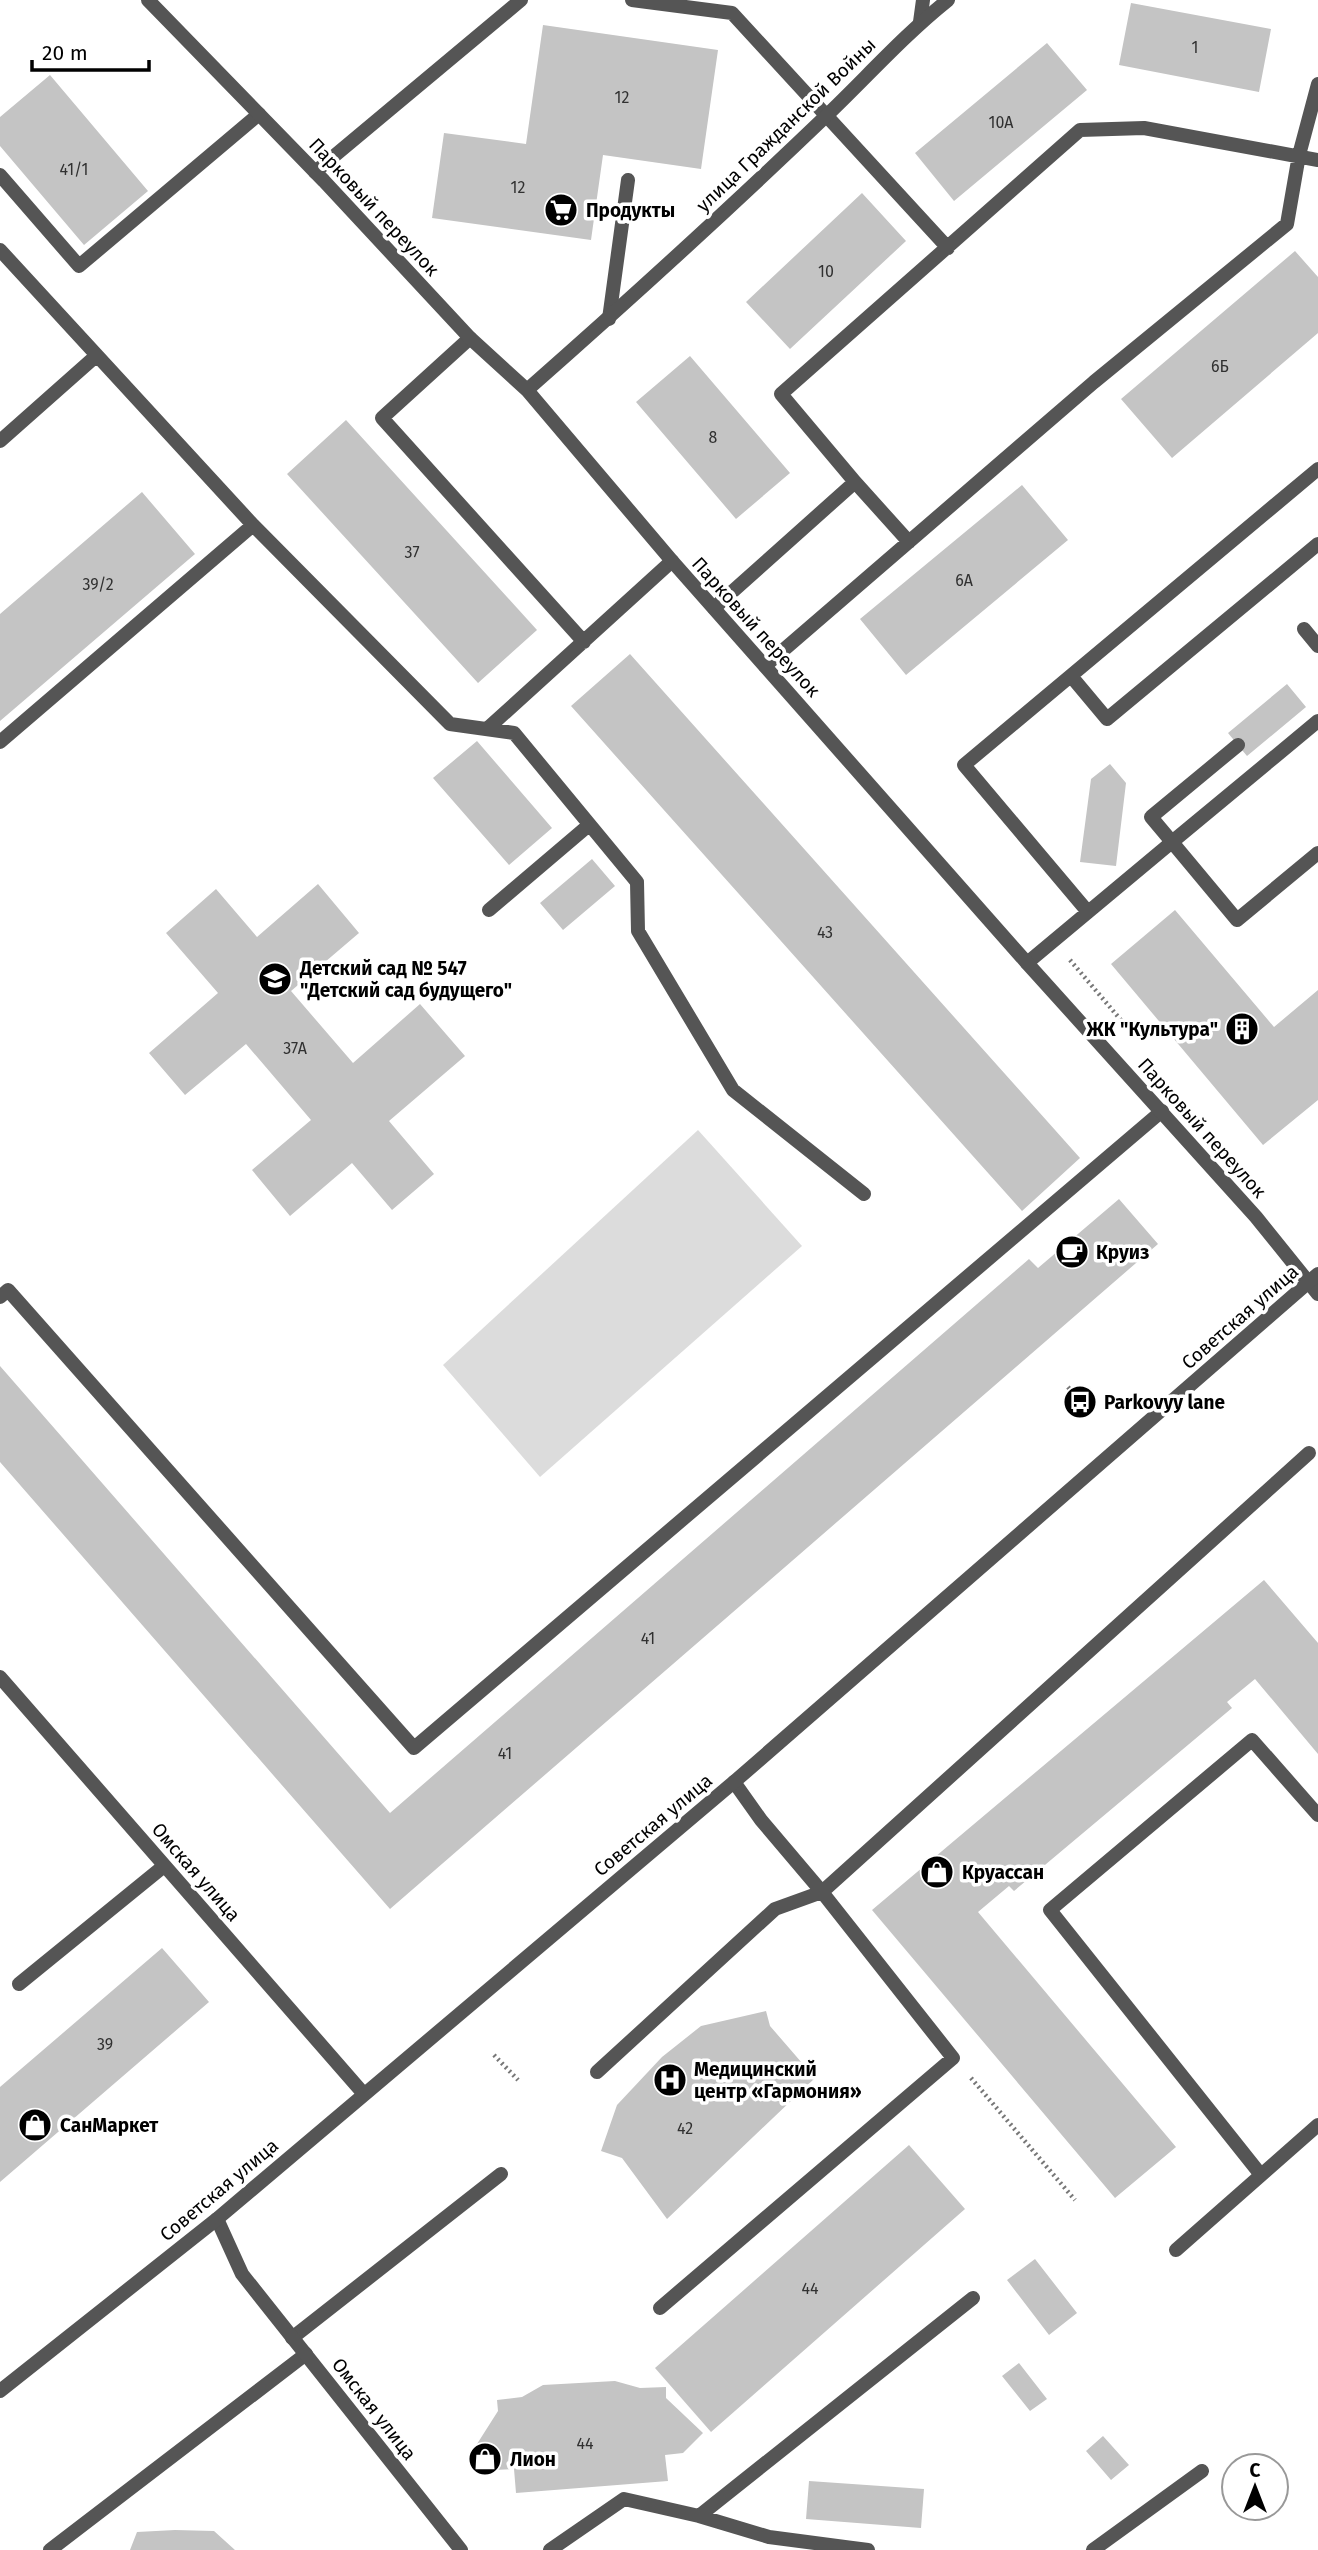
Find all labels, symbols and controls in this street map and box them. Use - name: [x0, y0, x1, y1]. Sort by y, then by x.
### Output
- scale bar: [32, 28, 149, 72]
- street label: улица Гражданской Войны: [692, 33, 880, 217]
- house number: 1: [1192, 38, 1198, 57]
- text: 20 m: [42, 40, 88, 66]
- house number: 12: [615, 88, 629, 107]
- house number: 10А: [988, 113, 1014, 132]
- street label: Парковый переулок: [304, 133, 444, 281]
- house number: 41/1: [60, 160, 88, 179]
- house number: 12: [511, 178, 525, 197]
- supermarket icon: Продукты: [542, 191, 580, 229]
- place label: Продукты: [586, 199, 675, 222]
- house number: 10: [818, 262, 834, 281]
- house number: 6Б: [1211, 357, 1229, 376]
- house number: 8: [709, 428, 718, 447]
- house number: 37: [404, 543, 420, 562]
- street label: Парковый переулок: [687, 552, 825, 702]
- house number: 6А: [955, 571, 974, 590]
- house number: 39/2: [82, 575, 114, 594]
- house number: 43: [817, 923, 833, 942]
- place label: Детский сад № 547 "Детский сад будущего": [299, 957, 512, 1002]
- school or university icon: Детский сад № 547 "Детский сад будущего": [256, 960, 294, 998]
- building icon: ЖК "Культура": [1223, 1010, 1261, 1048]
- place label: ЖК "Культура": [1086, 1018, 1218, 1041]
- house number: 37А: [283, 1039, 308, 1058]
- street label: Парковый переулок: [1133, 1053, 1271, 1203]
- cafe icon: Круиз: [1053, 1233, 1091, 1271]
- place label: Круиз: [1096, 1241, 1150, 1264]
- street label: Советская улица: [1177, 1260, 1303, 1374]
- bus stop icon: Parkovyy lane: [1061, 1383, 1099, 1421]
- place label: Parkovyy lane: [1104, 1391, 1225, 1414]
- house number: 41: [641, 1629, 655, 1648]
- house number: 41: [498, 1744, 512, 1763]
- street label: Советская улица: [589, 1769, 717, 1881]
- street label: Омская улица: [147, 1818, 245, 1926]
- shop icon: Круассан: [918, 1853, 956, 1891]
- place label: Круассан: [962, 1861, 1044, 1884]
- house number: 39: [97, 2035, 113, 2054]
- place label: Медицинский центр «Гармония»: [694, 2058, 862, 2103]
- hospital icon: Медицинский центр «Гармония»: [651, 2061, 689, 2099]
- shop icon: СанМаркет: [16, 2106, 54, 2144]
- place label: СанМаркет: [60, 2114, 159, 2137]
- house number: 42: [677, 2119, 693, 2138]
- street label: Советская улица: [155, 2134, 283, 2246]
- house number: 44: [801, 2279, 819, 2298]
- street label: Омская улица: [327, 2353, 421, 2465]
- house number: 44: [576, 2434, 594, 2453]
- shop icon: Лион: [466, 2440, 504, 2478]
- place label: Лион: [510, 2448, 556, 2471]
- north arrow: [1220, 2452, 1290, 2522]
- text: С: [1250, 2459, 1261, 2482]

